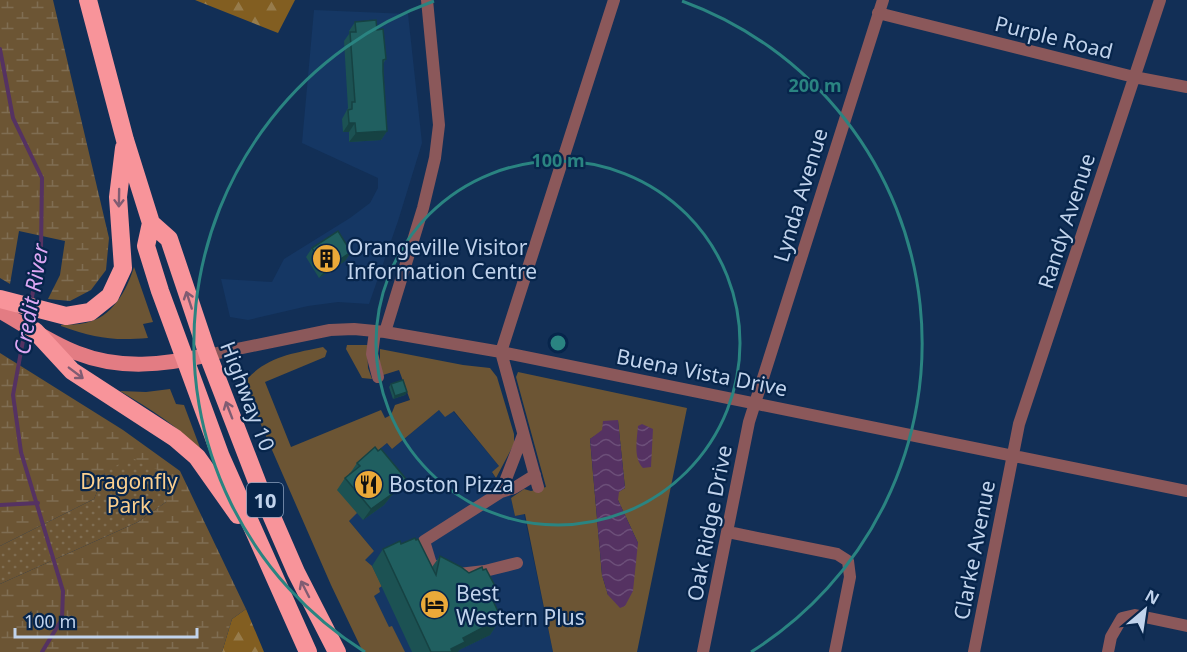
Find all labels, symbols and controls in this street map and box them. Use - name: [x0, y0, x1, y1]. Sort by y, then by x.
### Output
- street label: Purple Road: [992, 9, 1116, 65]
- text: 200 m: [788, 73, 842, 97]
- street label: Lynda Avenue: [766, 125, 834, 265]
- text: 100 m: [531, 148, 585, 172]
- street label: Randy Avenue: [1031, 150, 1101, 292]
- one-way arrow: [113, 188, 125, 208]
- place label: Orangeville Visitor Information Centre: [347, 233, 537, 285]
- water label: Credit River: [6, 240, 55, 357]
- building icon: Orangeville Visitor Information Centre: [310, 243, 342, 275]
- one-way arrow: [183, 291, 194, 310]
- centre of rings: [548, 333, 568, 353]
- street label: Highway 10: [214, 337, 282, 455]
- street label: Buena Vista Drive: [614, 342, 790, 402]
- one-way arrow: [68, 366, 84, 379]
- one-way arrow: [222, 401, 233, 420]
- street label: Oak Ridge Drive: [680, 443, 738, 603]
- park label: Dragonfly Park: [80, 467, 178, 519]
- restaurant icon: Boston Pizza: [352, 468, 384, 500]
- place label: Boston Pizza: [389, 470, 514, 498]
- street label: Clarke Avenue: [947, 478, 1001, 622]
- road number: 10: [247, 483, 283, 517]
- place label: Best Western Plus: [456, 579, 585, 631]
- north arrow: [1115, 580, 1175, 640]
- one-way arrow: [299, 581, 310, 599]
- text: N: [1141, 584, 1163, 610]
- hotel icon: Best Western Plus: [419, 589, 451, 621]
- scale bar: [15, 601, 196, 639]
- text: 100 m: [24, 609, 76, 633]

